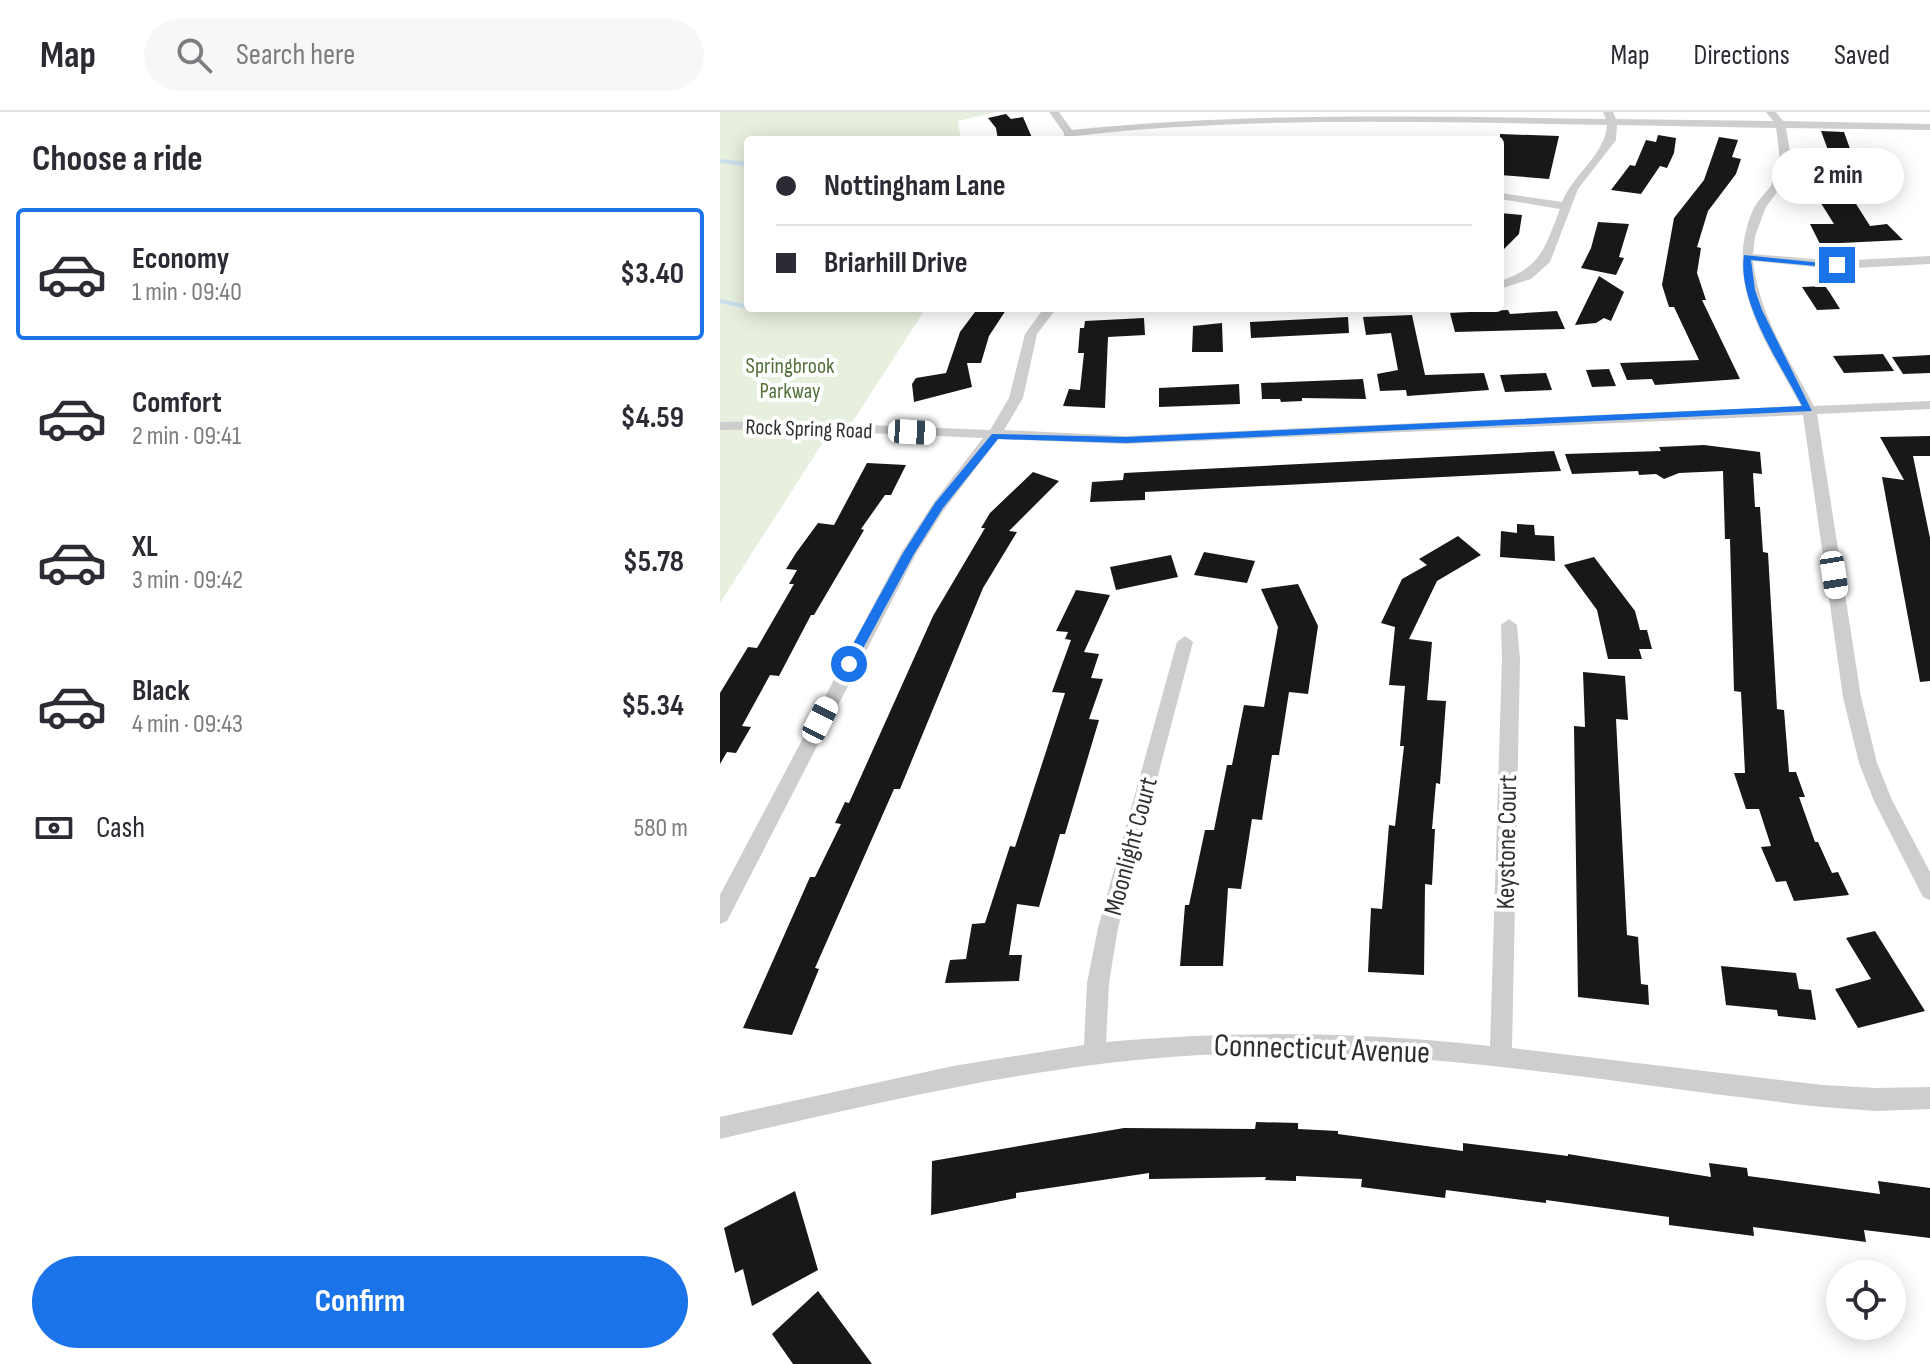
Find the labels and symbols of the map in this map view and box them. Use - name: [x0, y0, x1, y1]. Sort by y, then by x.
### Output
- callout: 2 min: [1771, 149, 1903, 205]
- route end: [1819, 247, 1855, 283]
- park label: Springbrook Parkway: [746, 353, 835, 405]
- street label: Rock Spring Road: [745, 414, 873, 445]
- car: [887, 419, 937, 445]
- car: [1818, 549, 1850, 601]
- route start: [831, 646, 867, 682]
- car: [798, 693, 842, 747]
- street label: Moonlight Court: [1098, 774, 1165, 919]
- street label: Keystone Court: [1491, 774, 1524, 910]
- street label: Connecticut Avenue: [1213, 1026, 1431, 1073]

